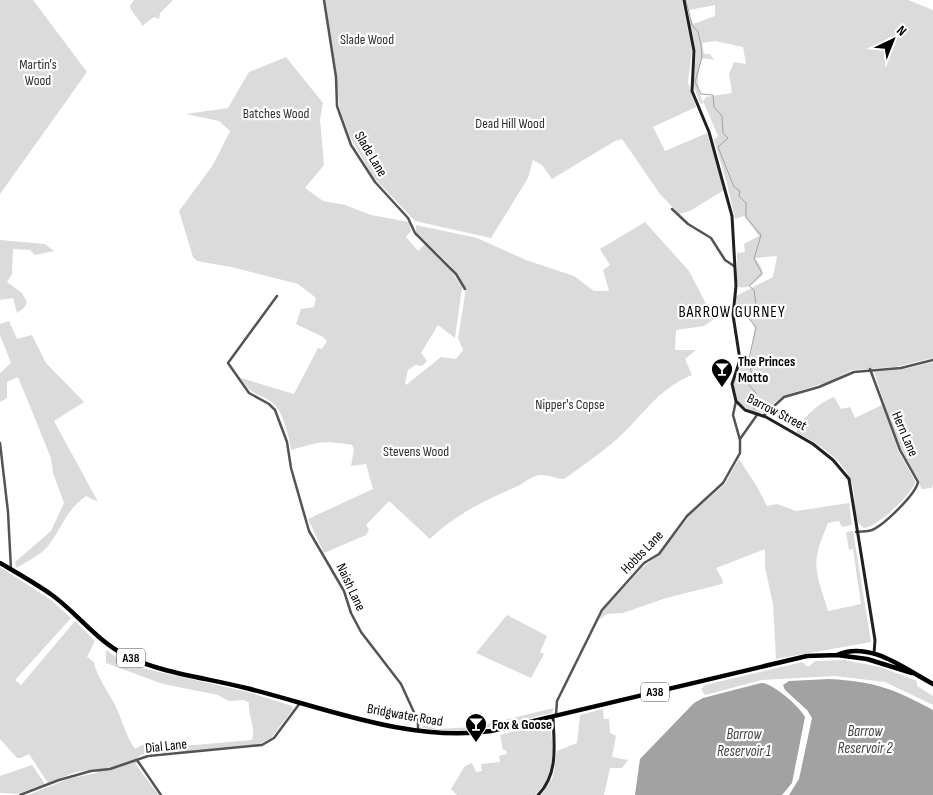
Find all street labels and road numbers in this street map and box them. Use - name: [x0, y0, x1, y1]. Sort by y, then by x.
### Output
- street label: Slade Lane: [351, 128, 391, 180]
- street label: Barrow Street: [744, 390, 810, 434]
- street label: Hern Lane: [888, 409, 922, 459]
- street label: Hobbs Lane: [617, 527, 667, 577]
- street label: Naish Lane: [333, 560, 369, 614]
- road number: A38: [117, 648, 145, 668]
- road number: A38: [641, 682, 669, 702]
- street label: Bridgwater Road: [366, 700, 444, 730]
- street label: Dial Lane: [144, 735, 188, 757]

